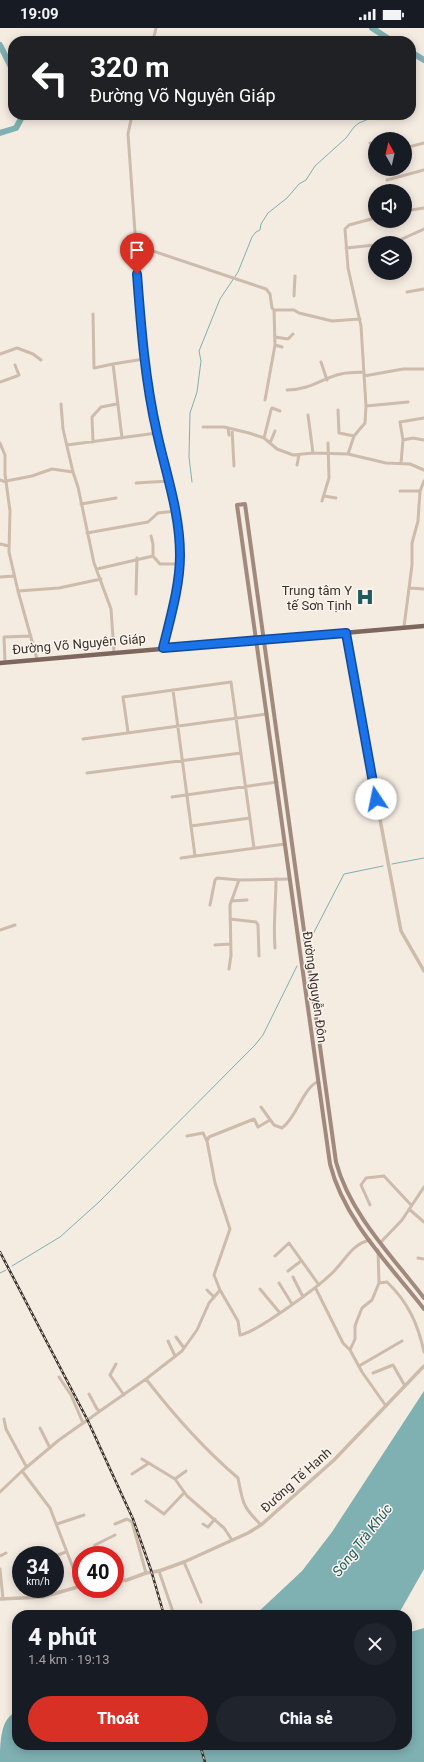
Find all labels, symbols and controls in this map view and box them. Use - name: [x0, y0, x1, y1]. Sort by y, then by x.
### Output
- text: 19:09: [20, 5, 59, 23]
- text: 320 m: [90, 51, 169, 84]
- icon: left: [24, 52, 76, 104]
- text: Đường Võ Nguyên Giáp: [90, 85, 276, 106]
- north arrow: [368, 132, 412, 176]
- map controls: [368, 132, 412, 280]
- button: sound: [368, 184, 412, 228]
- pin: [120, 233, 154, 274]
- button: layers: [368, 236, 412, 280]
- icon: arrive: [126, 239, 148, 261]
- place label: Trung tâm Y tế Sơn Tịnh: [282, 583, 352, 613]
- hospital icon: Trung tâm Y tế Sơn Tịnh: [355, 587, 375, 607]
- street label: Đường Võ Nguyên Giáp: [12, 631, 146, 657]
- position arrow: [355, 778, 397, 820]
- street label: Đường Nguyễn Đôn: [300, 930, 330, 1044]
- street label: Đường Tế Hanh: [258, 1444, 334, 1516]
- water label: Sông Trà Khúc: [329, 1501, 395, 1579]
- speed limit sign: 40: [72, 1546, 124, 1598]
- text: 34: [27, 1555, 49, 1579]
- text: km/h: [26, 1576, 50, 1587]
- text: 4 phút: [28, 1623, 97, 1651]
- button: close: [354, 1623, 396, 1665]
- text: 1.4 km · 19:13: [28, 1652, 109, 1667]
- button: Thoát: [28, 1696, 208, 1742]
- button: Chia sẻ: [216, 1696, 396, 1742]

